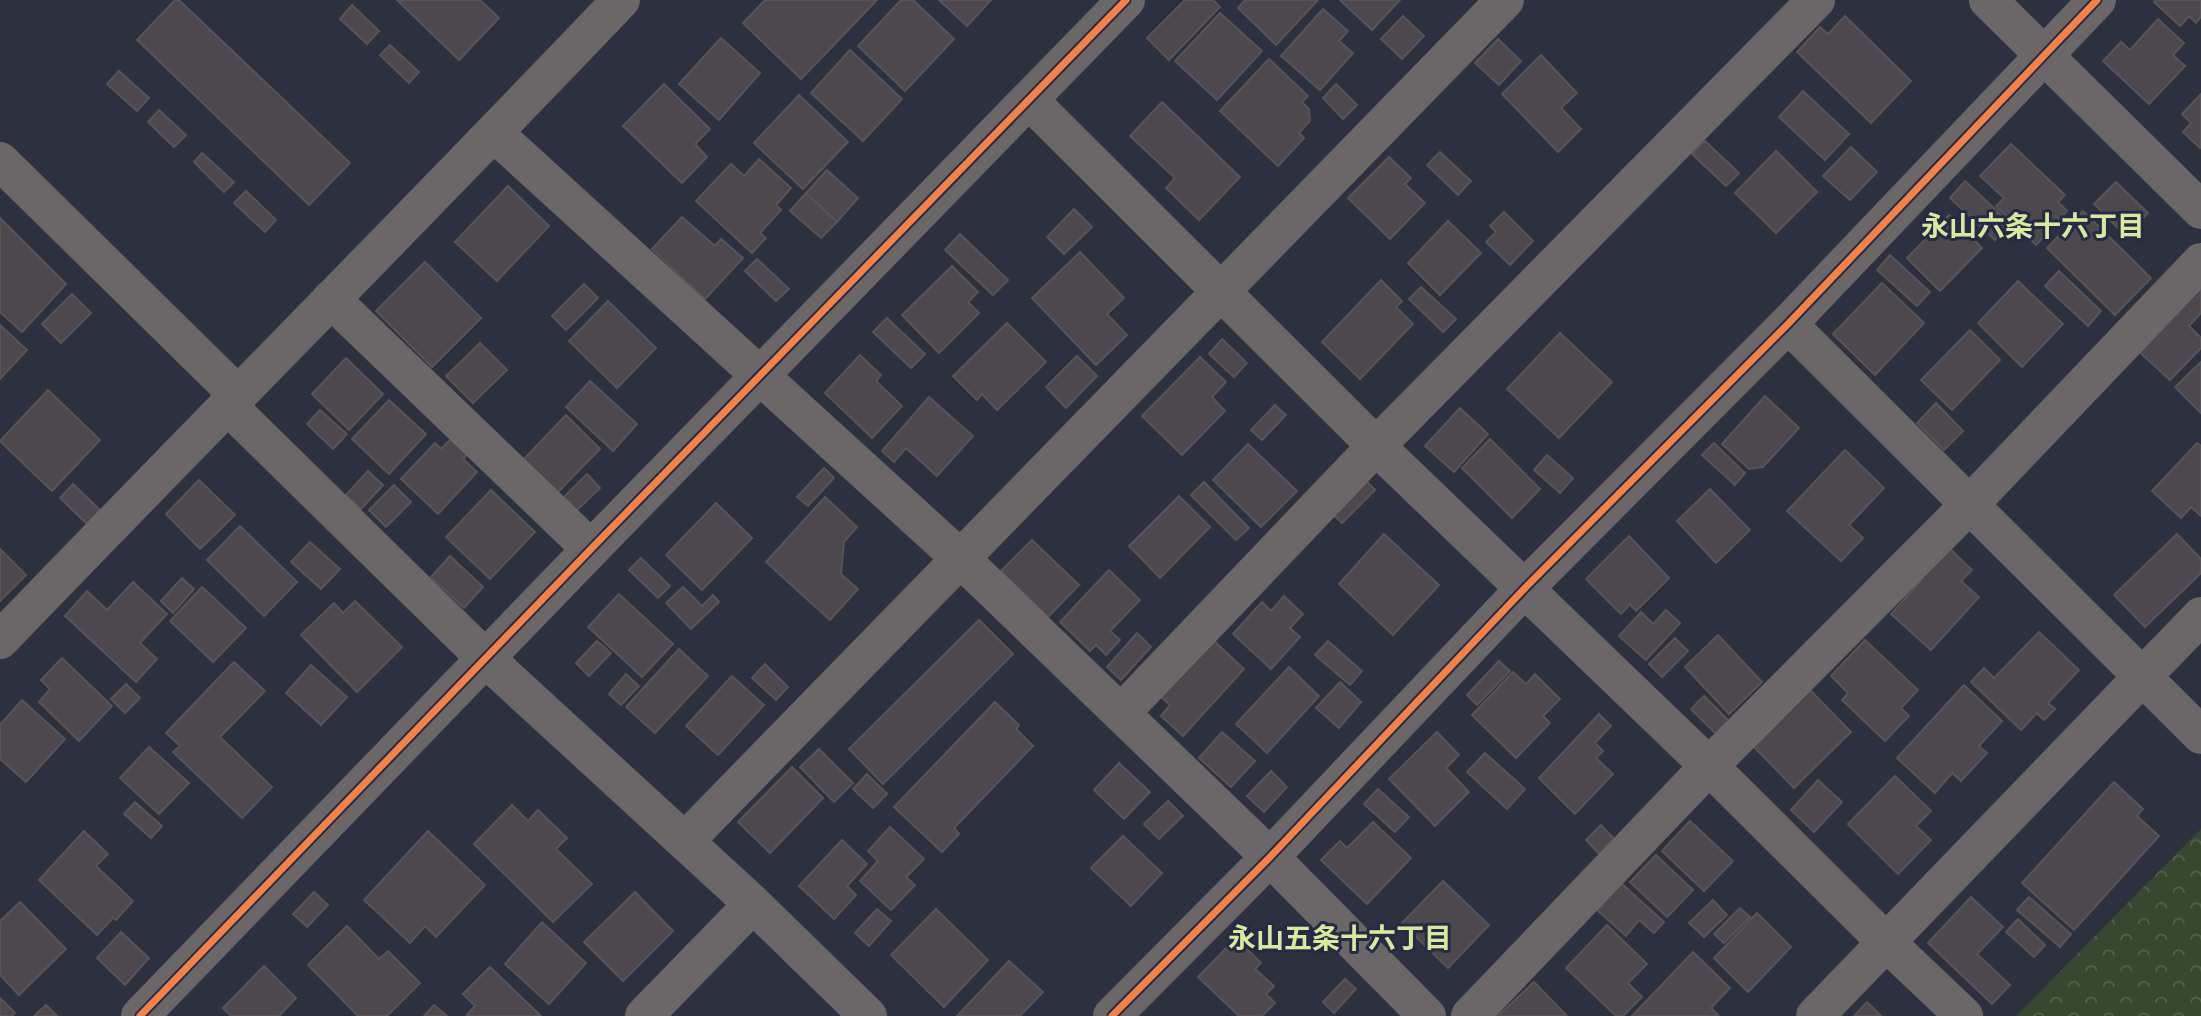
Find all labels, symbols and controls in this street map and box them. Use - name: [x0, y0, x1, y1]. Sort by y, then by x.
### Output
- district label: 永山六条十六丁目: [1921, 210, 2145, 243]
- district label: 永山五条十六丁目: [1228, 922, 1452, 955]

